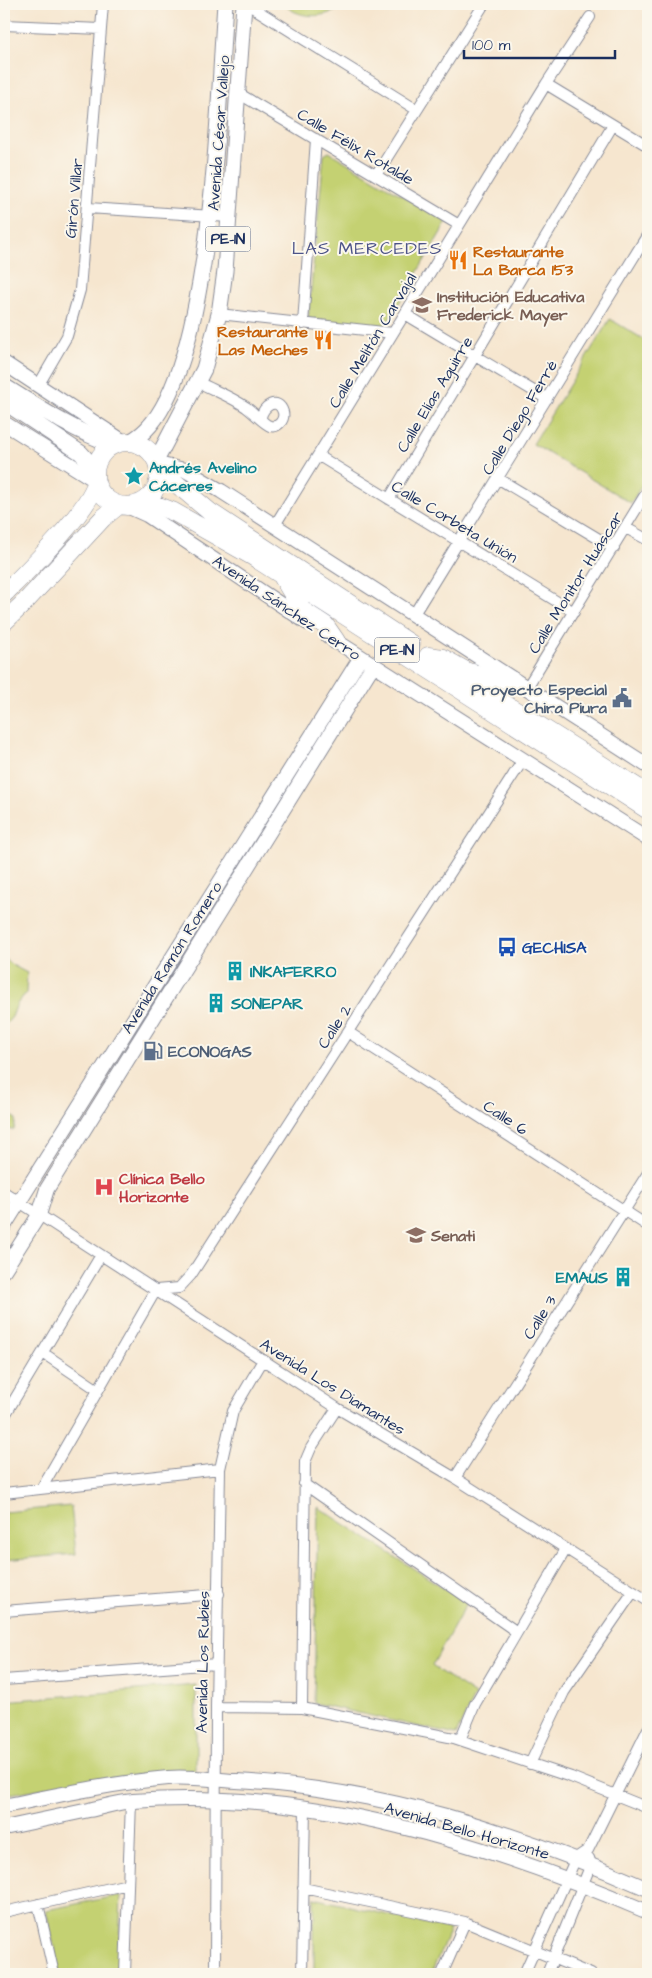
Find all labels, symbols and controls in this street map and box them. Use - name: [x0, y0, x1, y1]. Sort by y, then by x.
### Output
- scale bar: [464, 28, 616, 60]
- text: 100 m: [472, 35, 511, 56]
- street label: Avenida César Vallejo: [203, 55, 235, 211]
- street label: Calle Félix Rotalde: [293, 103, 418, 191]
- street label: Girón Villar: [60, 157, 88, 239]
- road number: PE-1N: [206, 226, 250, 252]
- district label: LAS MERCEDES: [292, 236, 442, 261]
- place label: Restaurante La Barca 153: [473, 241, 574, 281]
- restaurant icon: Restaurante La Barca 153: [447, 249, 469, 271]
- street label: Calle Melitón Carvajal: [324, 269, 422, 412]
- place label: Institución Educativa Frederick Mayer: [437, 286, 585, 327]
- school or university icon: Institución Educativa Frederick Mayer: [411, 294, 433, 316]
- place label: Restaurante Las Meches: [217, 321, 308, 361]
- restaurant icon: Restaurante Las Meches: [312, 329, 334, 351]
- street label: Calle Elías Aguirre: [391, 332, 479, 457]
- street label: Calle Diego Ferré: [477, 356, 564, 480]
- place label: Andrés Avelino Cáceres: [149, 457, 258, 497]
- place icon: Andrés Avelino Cáceres: [123, 465, 145, 487]
- street label: Calle Corbeta Unión: [387, 475, 522, 568]
- street label: Calle Monitor Huáscar: [523, 507, 629, 658]
- street label: Avenida Sánchez Cerro: [208, 550, 365, 666]
- road number: PE-1N: [374, 638, 420, 662]
- place label: Proyecto Especial Chira Piura: [471, 679, 608, 719]
- public building icon: Proyecto Especial Chira Piura: [611, 687, 633, 709]
- street label: Avenida Ramón Romero: [116, 877, 228, 1038]
- bus stop icon: GECHISA: [496, 936, 518, 958]
- place label: GECHISA: [522, 937, 587, 959]
- building icon: INKAFERRO: [224, 960, 246, 982]
- place label: INKAFERRO: [250, 961, 337, 983]
- building icon: SONEPAR: [205, 992, 227, 1014]
- place label: SONEPAR: [230, 993, 303, 1015]
- street label: Calle 2: [312, 1000, 357, 1053]
- fuel station icon: ECONOGAS: [142, 1040, 164, 1062]
- place label: ECONOGAS: [168, 1041, 253, 1063]
- street label: Calle 6: [479, 1095, 532, 1141]
- place label: Clínica Bello Horizonte: [119, 1168, 205, 1208]
- hospital icon: Clínica Bello Horizonte: [93, 1176, 115, 1198]
- school or university icon: Senati: [405, 1224, 427, 1246]
- place label: Senati: [430, 1225, 476, 1247]
- building icon: EMAUS: [612, 1266, 634, 1288]
- place label: EMAUS: [556, 1267, 609, 1289]
- street label: Calle 3: [518, 1291, 562, 1344]
- street label: Avenida Los Diamantes: [256, 1333, 409, 1441]
- street label: Avenida Los Rubíes: [191, 1591, 215, 1733]
- street label: Avenida Bello Horizonte: [382, 1797, 552, 1865]

